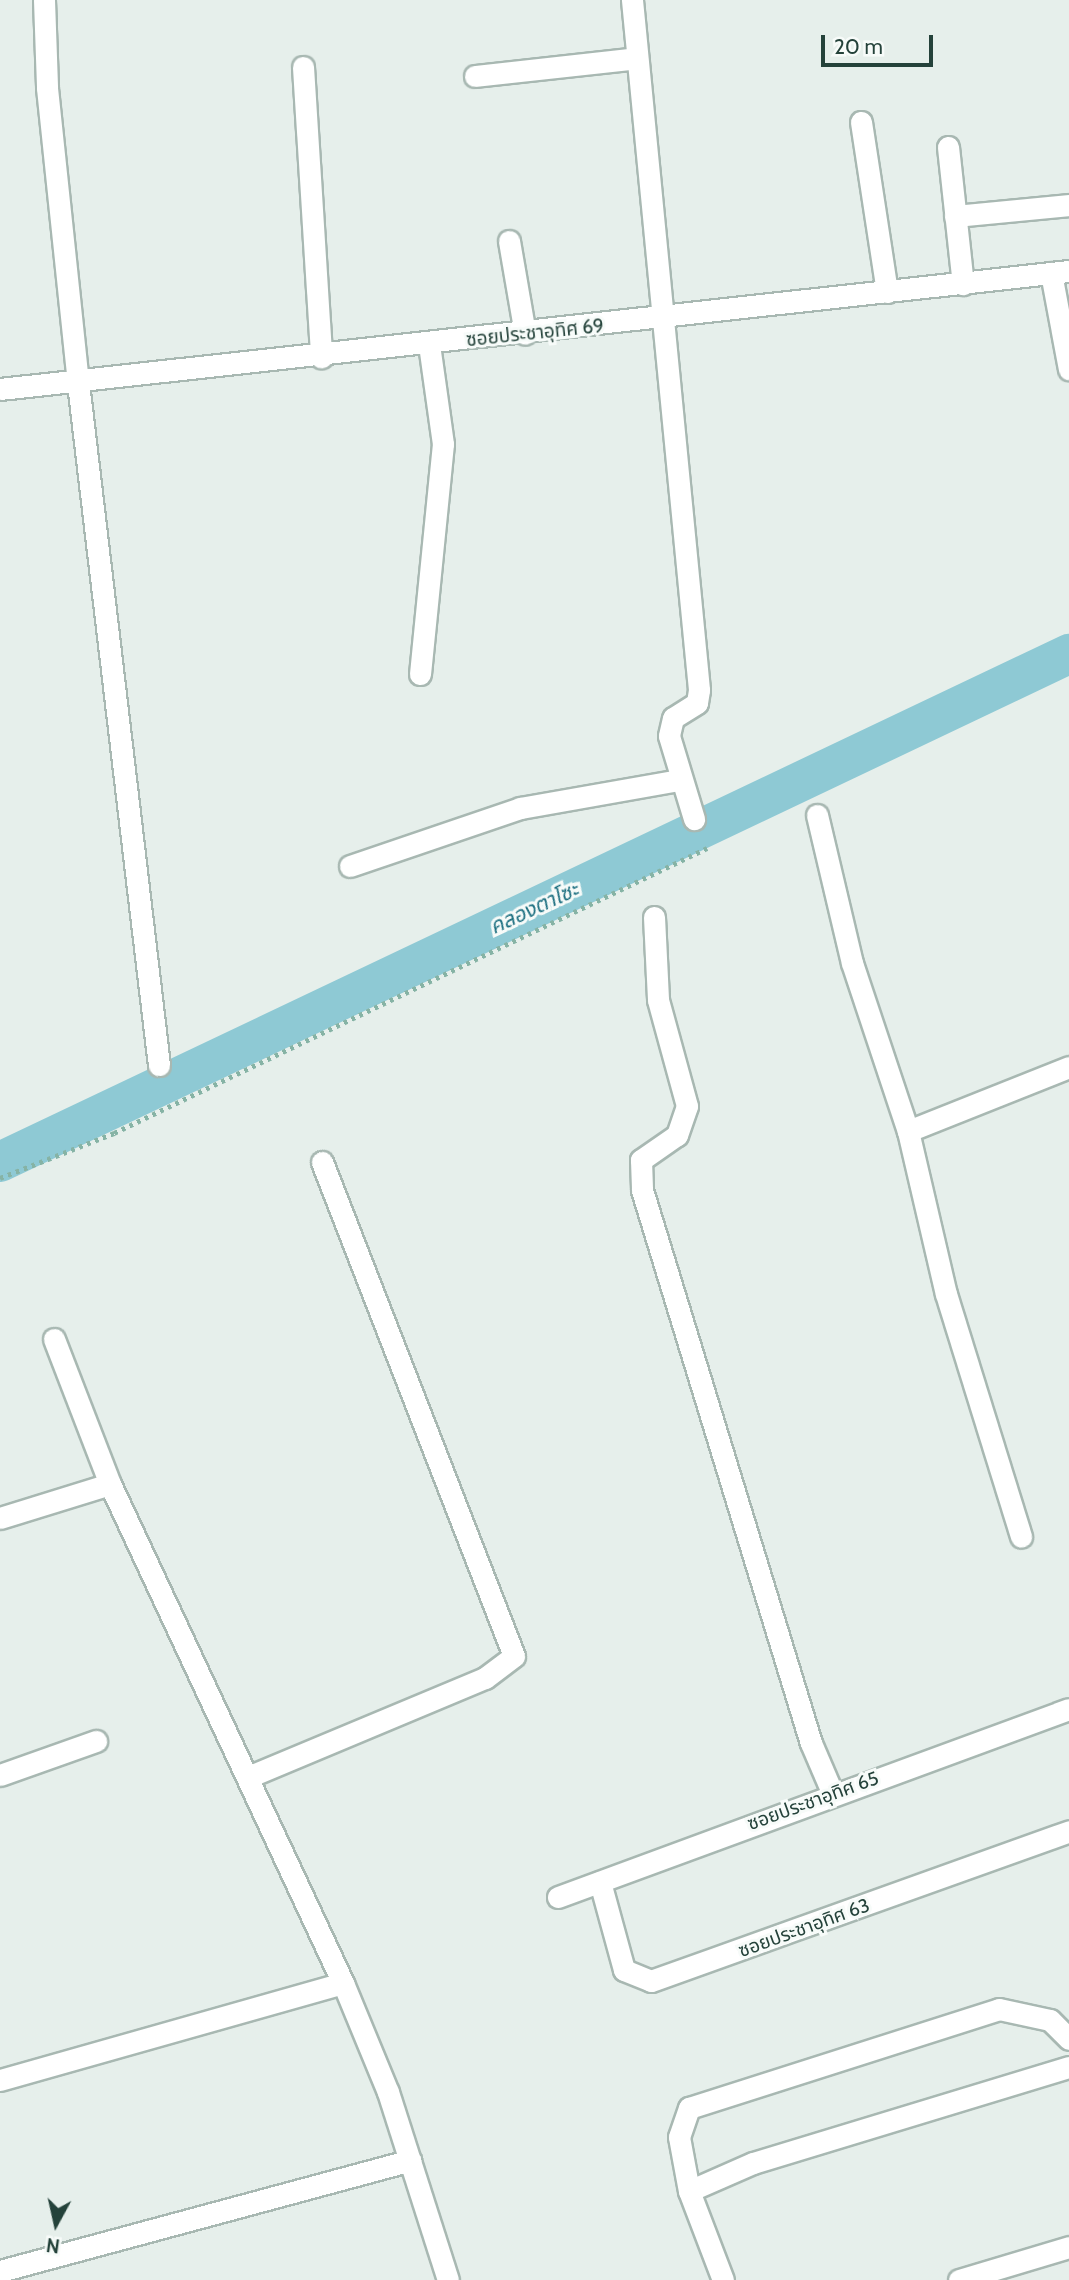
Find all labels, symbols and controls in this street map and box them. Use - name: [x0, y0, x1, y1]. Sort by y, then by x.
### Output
- scale bar: [824, 21, 936, 65]
- text: 20 m: [834, 34, 883, 59]
- street label: ซอยประชาอุทิศ 69: [465, 314, 605, 352]
- water label: คลองตาโซะ: [486, 876, 582, 940]
- street label: ซอยประชาอุทิศ 65: [744, 1767, 882, 1835]
- street label: ซอยประชาอุทิศ 63: [735, 1894, 873, 1962]
- north arrow: [21, 2189, 91, 2259]
- text: N: [45, 2233, 61, 2258]

